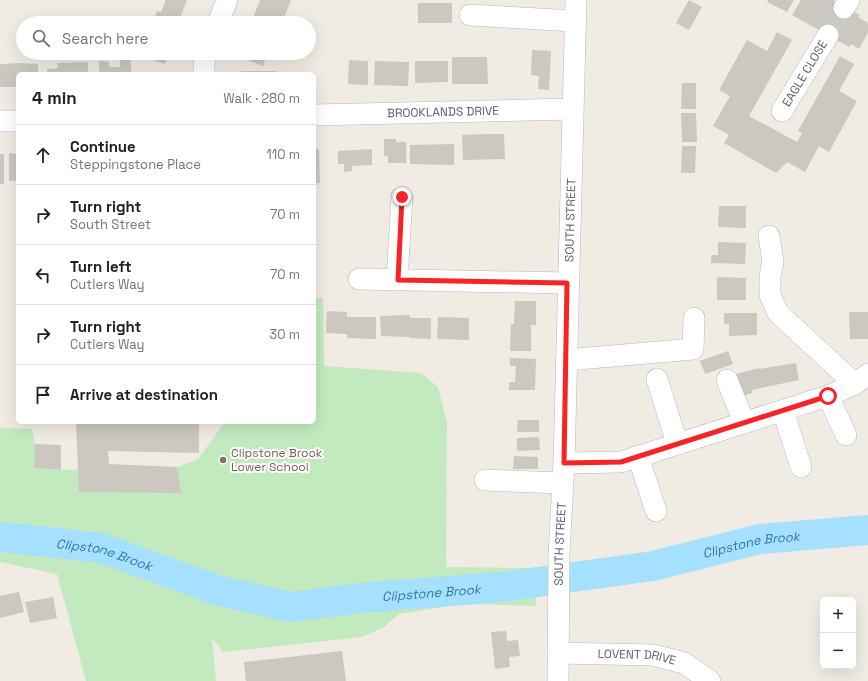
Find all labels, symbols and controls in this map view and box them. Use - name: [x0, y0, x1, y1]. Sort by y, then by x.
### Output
- search box: [16, 16, 316, 60]
- icon: search: [30, 27, 52, 49]
- text: Search here: [62, 29, 148, 48]
- street label: EAGLE CLOSE: [779, 37, 831, 109]
- text: 4 min: [32, 87, 77, 109]
- text: Walk · 280 m: [223, 90, 300, 107]
- street label: BROOKLANDS DRIVE: [387, 103, 499, 121]
- text: Continue: [70, 137, 136, 156]
- icon: ahead: [32, 144, 54, 166]
- text: 110 m: [266, 146, 300, 163]
- text: Steppingstone Place: [70, 156, 201, 173]
- street label: SOUTH STREET: [561, 178, 579, 262]
- route end: [393, 188, 411, 206]
- text: Turn right: [70, 197, 141, 216]
- icon: right: [32, 204, 54, 226]
- text: 70 m: [270, 206, 300, 223]
- text: South Street: [70, 216, 151, 233]
- text: Turn left: [70, 257, 132, 276]
- icon: left: [32, 264, 54, 286]
- text: 70 m: [270, 266, 300, 283]
- text: Cutlers Way: [70, 276, 145, 293]
- text: Turn right: [70, 317, 141, 336]
- icon: right: [32, 324, 54, 346]
- text: 30 m: [269, 326, 300, 343]
- text: Cutlers Way: [70, 336, 145, 353]
- icon: arrive: [32, 384, 54, 406]
- text: Arrive at destination: [70, 385, 218, 404]
- route start: [819, 387, 837, 405]
- place label: Clipstone Brook Lower School: [231, 445, 323, 475]
- marker: Clipstone Brook Lower School: [218, 455, 228, 465]
- street label: SOUTH STREET: [551, 502, 570, 586]
- water label: Clipstone Brook: [701, 528, 802, 562]
- water label: Clipstone Brook: [55, 535, 156, 575]
- water label: Clipstone Brook: [381, 580, 483, 605]
- map controls: [820, 597, 856, 669]
- button: +: [820, 597, 856, 633]
- button: −: [820, 633, 856, 669]
- street label: LOVENT DRIVE: [597, 646, 678, 669]

